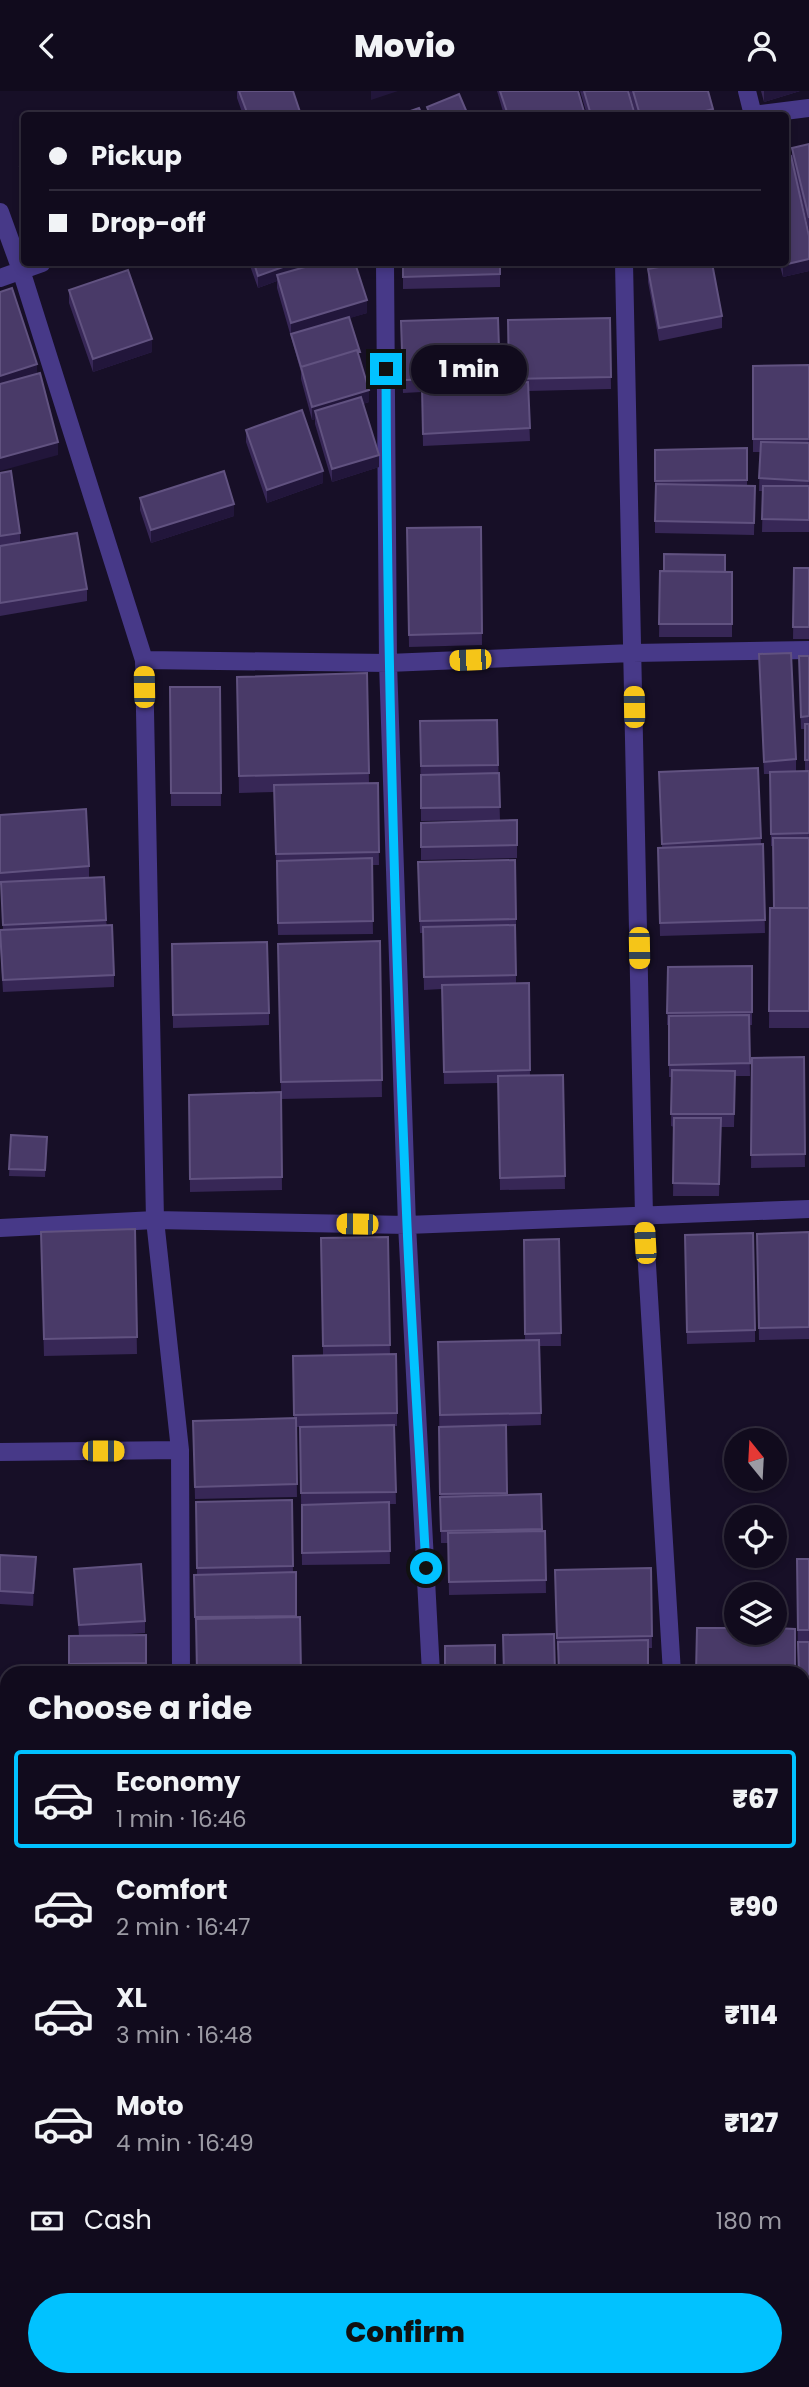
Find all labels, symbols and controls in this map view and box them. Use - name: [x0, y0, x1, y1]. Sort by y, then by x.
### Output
- text: Movio: [354, 23, 455, 68]
- icon: back: [28, 27, 66, 65]
- icon: person: [743, 27, 781, 65]
- text: Pickup: [91, 138, 182, 174]
- text: Drop-off: [91, 205, 206, 241]
- callout: 1 min: [410, 345, 526, 393]
- route end: [370, 353, 402, 385]
- text: 1 min: [439, 353, 499, 385]
- car: [449, 649, 492, 671]
- car: [134, 666, 155, 708]
- car: [624, 686, 645, 728]
- car: [629, 927, 650, 969]
- car: [336, 1213, 379, 1235]
- car: [634, 1221, 657, 1265]
- north arrow: [724, 1428, 788, 1491]
- map controls: [724, 1428, 787, 1645]
- car: [83, 1441, 125, 1462]
- button: locate: [724, 1505, 787, 1568]
- route start: [410, 1552, 442, 1584]
- button: layers: [724, 1582, 787, 1645]
- text: Choose a ride: [28, 1685, 252, 1730]
- text: Economy: [116, 1764, 240, 1800]
- icon: car: [32, 1768, 95, 1831]
- text: ₹67: [733, 1781, 778, 1817]
- text: 1 min · 16:46: [116, 1803, 247, 1835]
- text: Comfort: [116, 1872, 228, 1908]
- icon: car: [32, 1876, 95, 1939]
- text: ₹90: [730, 1889, 778, 1925]
- text: 2 min · 16:47: [116, 1911, 250, 1943]
- text: XL: [116, 1980, 147, 2016]
- icon: car: [32, 1984, 95, 2047]
- text: ₹114: [725, 1997, 778, 2033]
- text: 3 min · 16:48: [116, 2019, 253, 2051]
- text: Moto: [116, 2088, 184, 2124]
- icon: car: [32, 2092, 95, 2155]
- text: ₹127: [724, 2105, 778, 2141]
- text: 4 min · 16:49: [116, 2127, 254, 2159]
- icon: cash: [28, 2202, 66, 2240]
- text: Cash: [84, 2202, 152, 2238]
- text: 180 m: [716, 2205, 782, 2237]
- button: Confirm: [28, 2293, 782, 2373]

